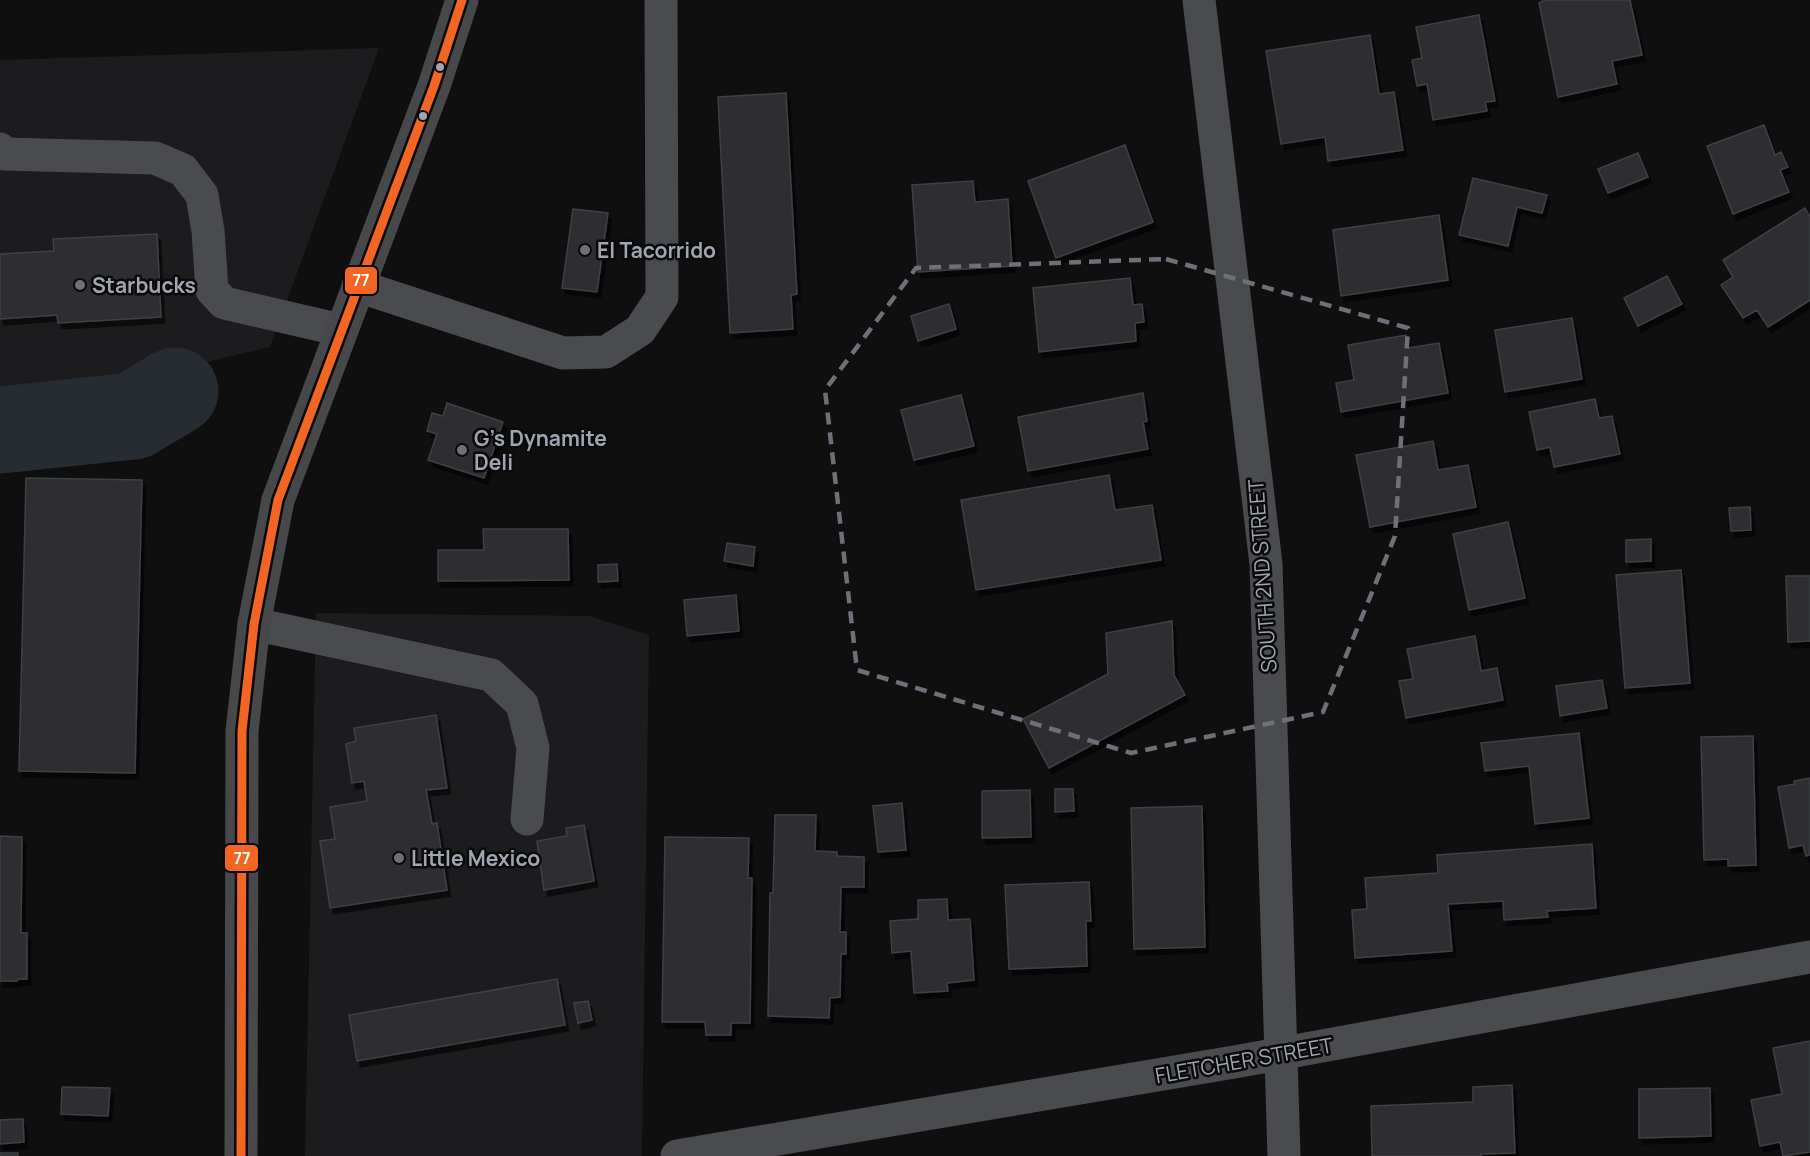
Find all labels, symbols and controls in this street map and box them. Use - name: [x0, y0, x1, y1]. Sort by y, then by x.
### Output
- unlabelled marker: [434, 61, 446, 73]
- unlabelled marker: [417, 110, 429, 122]
- place label: El Tacorrido: [597, 236, 716, 264]
- marker: El Tacorrido: [578, 243, 592, 257]
- line badge: 77: [344, 266, 378, 295]
- text: 77: [352, 269, 370, 291]
- place label: Starbucks: [92, 271, 196, 299]
- marker: Starbucks: [73, 278, 87, 292]
- place label: G's Dynamite Deli: [474, 424, 607, 476]
- marker: G's Dynamite Deli: [455, 443, 469, 457]
- street label: SOUTH 2ND STREET: [1241, 478, 1283, 674]
- line badge: 77: [224, 844, 259, 872]
- place label: Little Mexico: [411, 844, 540, 872]
- text: 77: [233, 847, 251, 869]
- marker: Little Mexico: [392, 851, 406, 865]
- street label: FLETCHER STREET: [1153, 1031, 1335, 1089]

